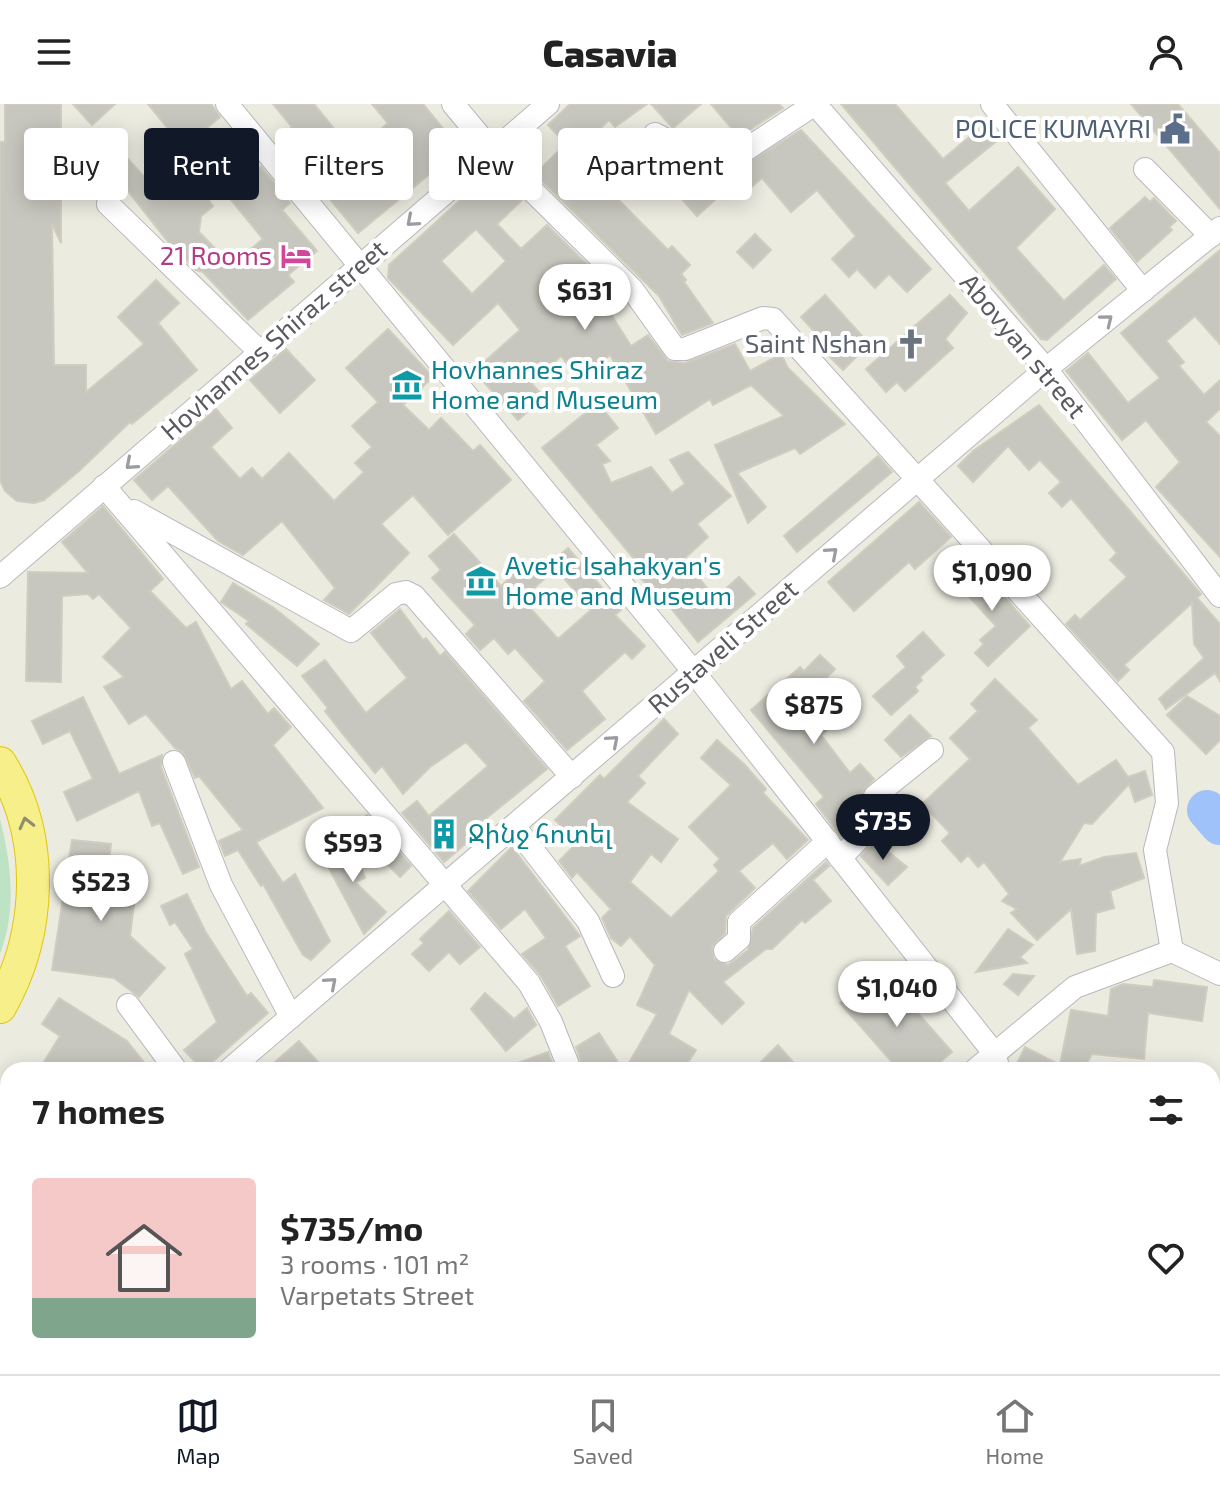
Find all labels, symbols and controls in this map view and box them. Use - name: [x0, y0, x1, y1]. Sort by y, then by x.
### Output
- icon: menu: [32, 30, 76, 74]
- icon: person: [1144, 30, 1188, 74]
- text: Casavia: [542, 31, 678, 74]
- place label: POLICE KUMAYRI: [955, 112, 1151, 143]
- public building icon: POLICE KUMAYRI: [1158, 112, 1192, 146]
- chip: Buy: [24, 128, 128, 200]
- chip: Rent: [144, 128, 259, 200]
- chip: Filters: [275, 128, 413, 200]
- chip: New: [429, 128, 542, 200]
- chip: Apartment: [558, 128, 752, 200]
- one-way arrow: [407, 211, 422, 226]
- street label: Hovhannes Shiraz street: [154, 232, 392, 445]
- place label: 21 Rooms: [160, 239, 272, 270]
- hotel icon: 21 Rooms: [279, 239, 313, 273]
- pin: $631: [538, 264, 632, 332]
- street label: Abovyan street: [955, 266, 1094, 424]
- text: $631: [557, 274, 613, 305]
- one-way arrow: [1098, 315, 1113, 329]
- place label: Saint Nshan: [745, 327, 887, 358]
- church icon: Saint Nshan: [894, 327, 928, 361]
- place label: Hovhannes Shiraz Home and Museum: [431, 353, 658, 414]
- museum icon: Hovhannes Shiraz Home and Museum: [390, 368, 424, 402]
- one-way arrow: [125, 454, 140, 469]
- pin: $1,090: [927, 545, 1057, 613]
- one-way arrow: [822, 548, 837, 563]
- place label: Avetic Isahakyan's Home and Museum: [505, 549, 732, 610]
- text: $1,090: [952, 555, 1032, 586]
- museum icon: Avetic Isahakyan's Home and Museum: [464, 564, 498, 598]
- street label: Rustaveli Street: [641, 572, 803, 719]
- pin: $875: [767, 678, 861, 746]
- text: $875: [784, 688, 844, 719]
- one-way arrow: [604, 736, 619, 750]
- pin: $735: [836, 794, 930, 862]
- text: $735: [854, 804, 912, 835]
- pin: $593: [306, 816, 400, 884]
- one-way arrow: [18, 817, 35, 831]
- building icon: Ջինջ հոտել: [427, 817, 461, 851]
- place label: Ջինջ հոտել: [468, 817, 613, 849]
- text: $593: [323, 826, 383, 857]
- pin: $523: [54, 855, 148, 923]
- text: $523: [71, 865, 131, 896]
- pin: $1,040: [832, 961, 962, 1029]
- text: $1,040: [856, 971, 938, 1002]
- one-way arrow: [322, 978, 336, 993]
- icon: filters: [1144, 1088, 1188, 1132]
- text: 7 homes: [32, 1090, 165, 1131]
- text: $735/mo: [280, 1207, 423, 1248]
- icon: home: [96, 1210, 192, 1306]
- icon: heart: [1144, 1236, 1188, 1280]
- text: 3 rooms · 101 m²: [280, 1248, 469, 1279]
- text: Varpetats Street: [280, 1279, 474, 1310]
- tab: Map: [176, 1394, 220, 1468]
- tab: Saved: [573, 1394, 633, 1468]
- tab: Home: [985, 1394, 1044, 1468]

